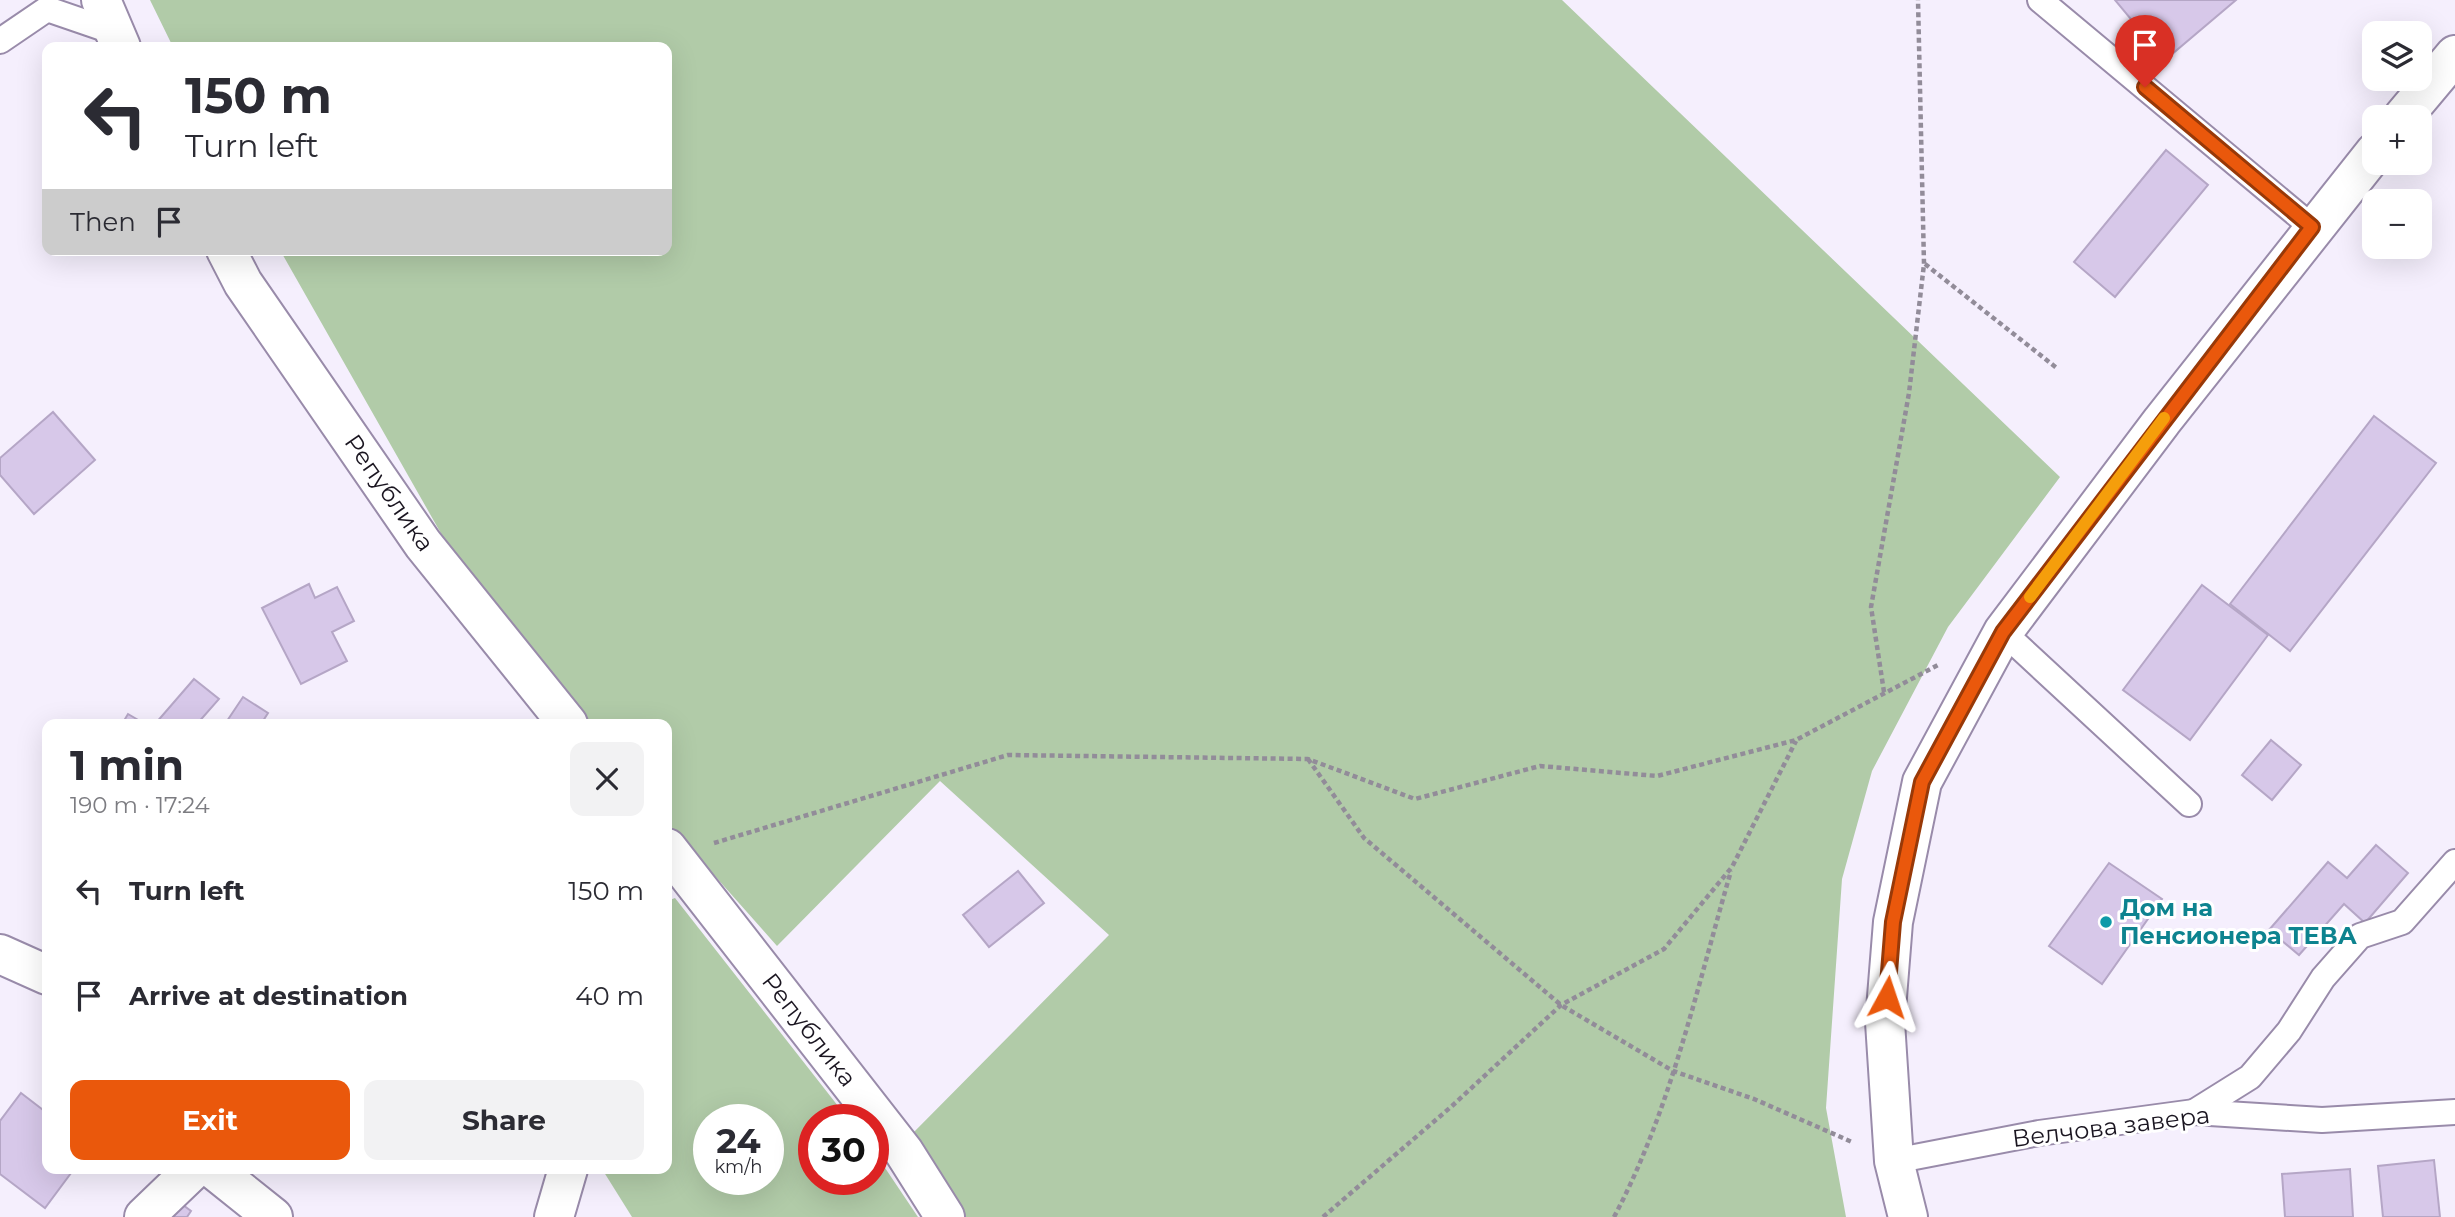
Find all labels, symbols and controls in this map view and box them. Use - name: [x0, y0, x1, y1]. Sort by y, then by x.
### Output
- pin: [2115, 15, 2175, 87]
- map controls: [2362, 21, 2432, 259]
- button: layers: [2362, 21, 2432, 91]
- icon: arrive: [2126, 26, 2164, 64]
- text: 150 m: [185, 66, 332, 125]
- icon: left: [70, 70, 161, 161]
- button: +: [2362, 105, 2432, 175]
- text: Turn left: [185, 126, 319, 165]
- button: −: [2362, 189, 2432, 259]
- icon: arrive: [150, 203, 188, 241]
- text: Then: [70, 206, 136, 238]
- street label: Република: [339, 429, 440, 557]
- text: 1 min: [70, 739, 184, 791]
- button: close: [570, 742, 644, 816]
- text: 190 m · 17:24: [70, 791, 210, 819]
- icon: left: [70, 872, 108, 910]
- text: Turn left: [129, 875, 245, 907]
- text: 150 m: [568, 875, 644, 907]
- place label: Дом на Пенсионера ТЕВА: [2120, 893, 2358, 950]
- marker: Дом на Пенсионера ТЕВА: [2098, 914, 2114, 930]
- position arrow: [1850, 960, 1924, 1034]
- street label: Република: [756, 967, 863, 1092]
- icon: arrive: [70, 977, 108, 1015]
- text: Arrive at destination: [129, 980, 408, 1012]
- text: 40 m: [575, 980, 644, 1012]
- button: Exit: [70, 1080, 350, 1160]
- button: Share: [364, 1080, 644, 1160]
- street label: Велчова завера: [2010, 1100, 2211, 1153]
- speed limit sign: 30: [798, 1104, 889, 1195]
- text: 24: [716, 1119, 761, 1162]
- text: km/h: [714, 1156, 763, 1178]

